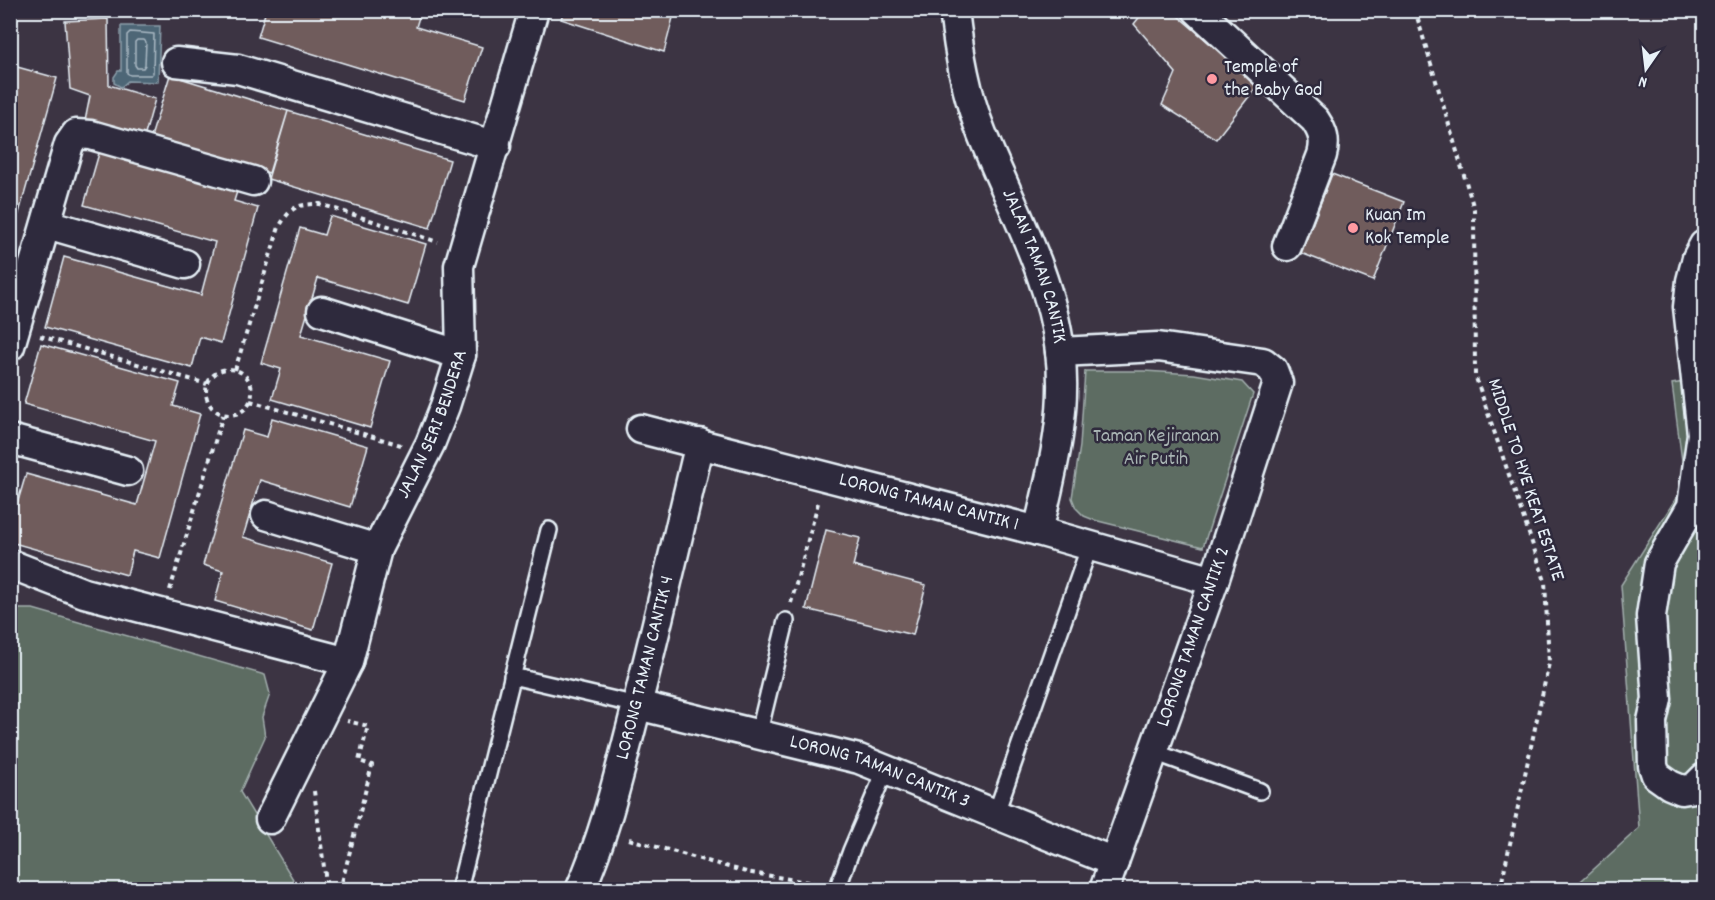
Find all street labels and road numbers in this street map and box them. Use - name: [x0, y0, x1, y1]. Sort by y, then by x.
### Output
- street label: JALAN TAMAN CANTIK: [994, 185, 1073, 345]
- street label: JALAN SERI BENDERA: [390, 346, 476, 504]
- street label: MIDDLE TO HYE KEAT ESTATE: [1479, 375, 1571, 585]
- street label: LORONG TAMAN CANTIK 1: [836, 466, 1022, 539]
- street label: LORONG TAMAN CANTIK 2: [1150, 543, 1238, 731]
- street label: LORONG TAMAN CANTIK 4: [609, 573, 682, 763]
- street label: LORONG TAMAN CANTIK 3: [787, 729, 974, 816]

